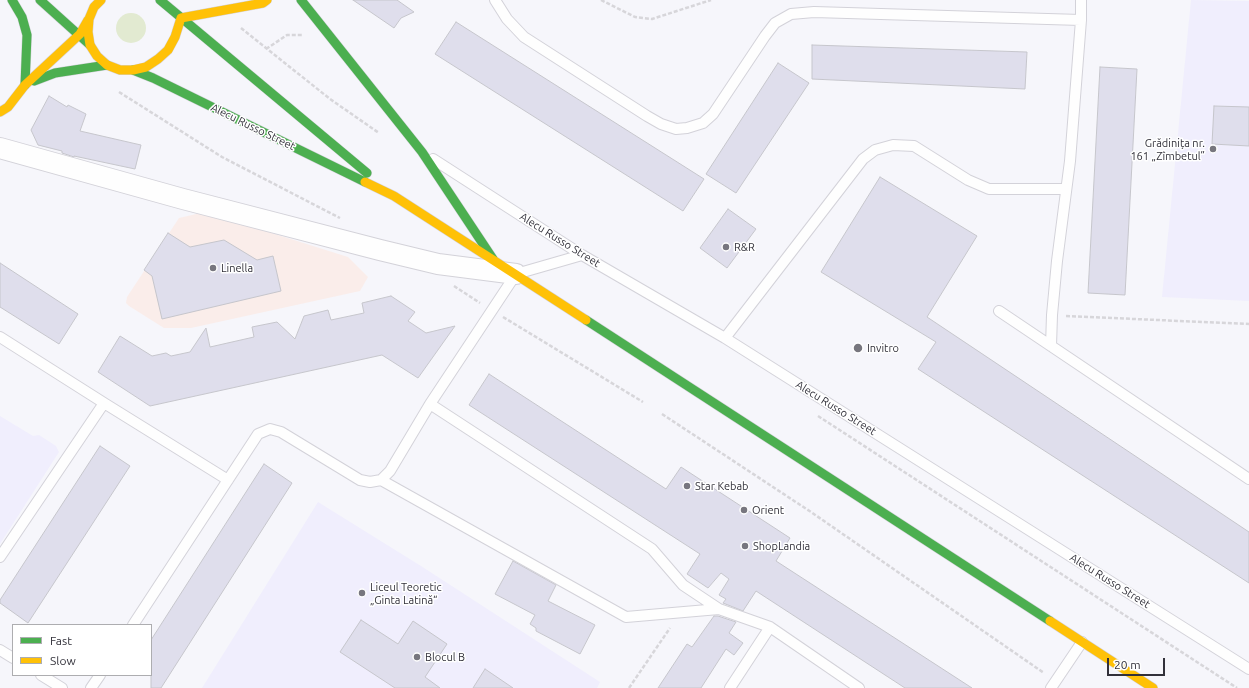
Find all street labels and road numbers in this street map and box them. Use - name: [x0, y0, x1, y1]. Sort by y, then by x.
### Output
- street label: Alecu Russo Street: [209, 101, 297, 153]
- street label: Alecu Russo Street: [517, 210, 603, 270]
- street label: Alecu Russo Street: [793, 378, 879, 438]
- street label: Alecu Russo Street: [1067, 551, 1153, 611]

